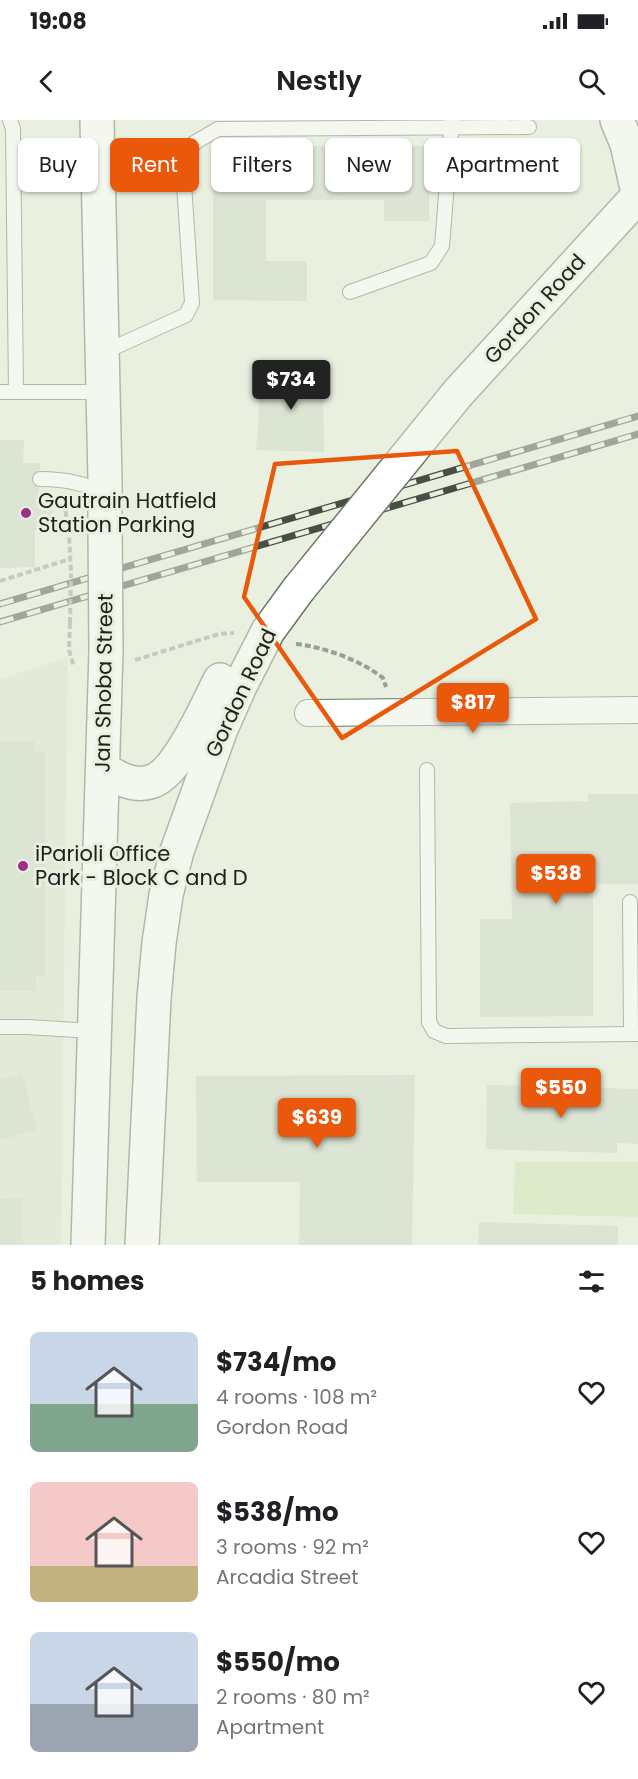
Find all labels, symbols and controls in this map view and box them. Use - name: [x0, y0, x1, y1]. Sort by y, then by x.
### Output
- text: 19:08: [30, 6, 87, 37]
- text: Nestly: [276, 62, 362, 99]
- icon: back: [30, 65, 63, 98]
- icon: search: [575, 65, 608, 98]
- chip: Buy: [18, 138, 98, 192]
- chip: Rent: [110, 138, 199, 192]
- chip: Filters: [211, 138, 313, 192]
- chip: New: [325, 138, 412, 192]
- chip: Apartment: [424, 138, 580, 192]
- street label: Gordon Road: [477, 247, 592, 370]
- pin: $734: [255, 360, 327, 411]
- text: $734: [266, 365, 316, 393]
- place label: Gautrain Hatfield Station Parking: [38, 486, 217, 539]
- marker: Gautrain Hatfield Station Parking: [19, 506, 33, 520]
- street label: Jan Shoba Street: [87, 593, 120, 773]
- street label: Gordon Road: [198, 624, 283, 762]
- pin: $817: [437, 683, 509, 734]
- text: $817: [451, 688, 495, 716]
- place label: iParioli Office Park - Block C and D: [35, 839, 248, 892]
- pin: $538: [520, 854, 592, 905]
- marker: iParioli Office Park - Block C and D: [16, 859, 30, 873]
- text: $538: [530, 859, 582, 887]
- pin: $550: [525, 1068, 597, 1119]
- text: $550: [535, 1073, 587, 1101]
- pin: $639: [281, 1098, 353, 1149]
- text: $639: [292, 1103, 342, 1131]
- text: 5 homes: [30, 1263, 145, 1299]
- icon: filters: [575, 1265, 608, 1298]
- text: $734/mo: [216, 1344, 336, 1380]
- icon: home: [78, 1356, 150, 1428]
- icon: heart: [575, 1376, 608, 1409]
- text: 4 rooms · 108 m²: [216, 1383, 377, 1411]
- text: Gordon Road: [216, 1413, 348, 1441]
- text: $538/mo: [216, 1494, 338, 1530]
- icon: home: [78, 1506, 150, 1578]
- icon: heart: [575, 1526, 608, 1559]
- text: 3 rooms · 92 m²: [216, 1533, 369, 1561]
- text: Arcadia Street: [216, 1563, 358, 1591]
- text: $550/mo: [216, 1644, 340, 1680]
- icon: home: [78, 1656, 150, 1728]
- icon: heart: [575, 1676, 608, 1709]
- text: 2 rooms · 80 m²: [216, 1683, 370, 1711]
- text: Apartment: [216, 1713, 324, 1741]

